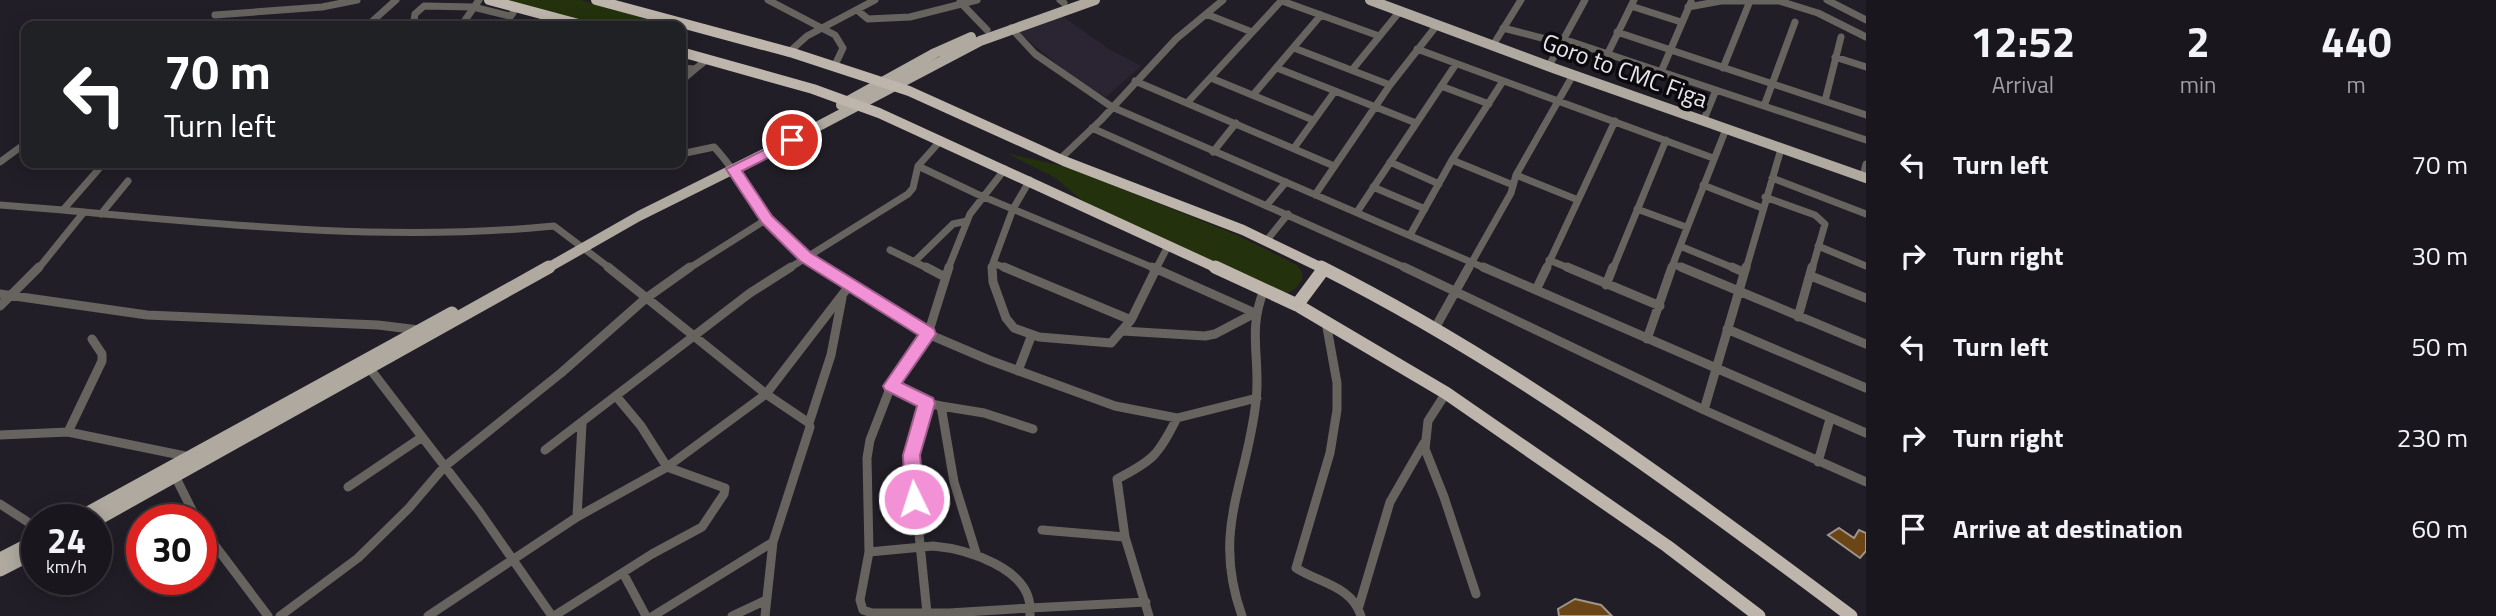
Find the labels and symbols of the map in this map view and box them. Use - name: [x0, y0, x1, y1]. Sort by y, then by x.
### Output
- street label: Goro to CMC Figa: [1538, 23, 1713, 117]
- pin: [762, 110, 822, 170]
- position arrow: [877, 462, 951, 536]
- speed limit sign: 30: [126, 504, 217, 595]

